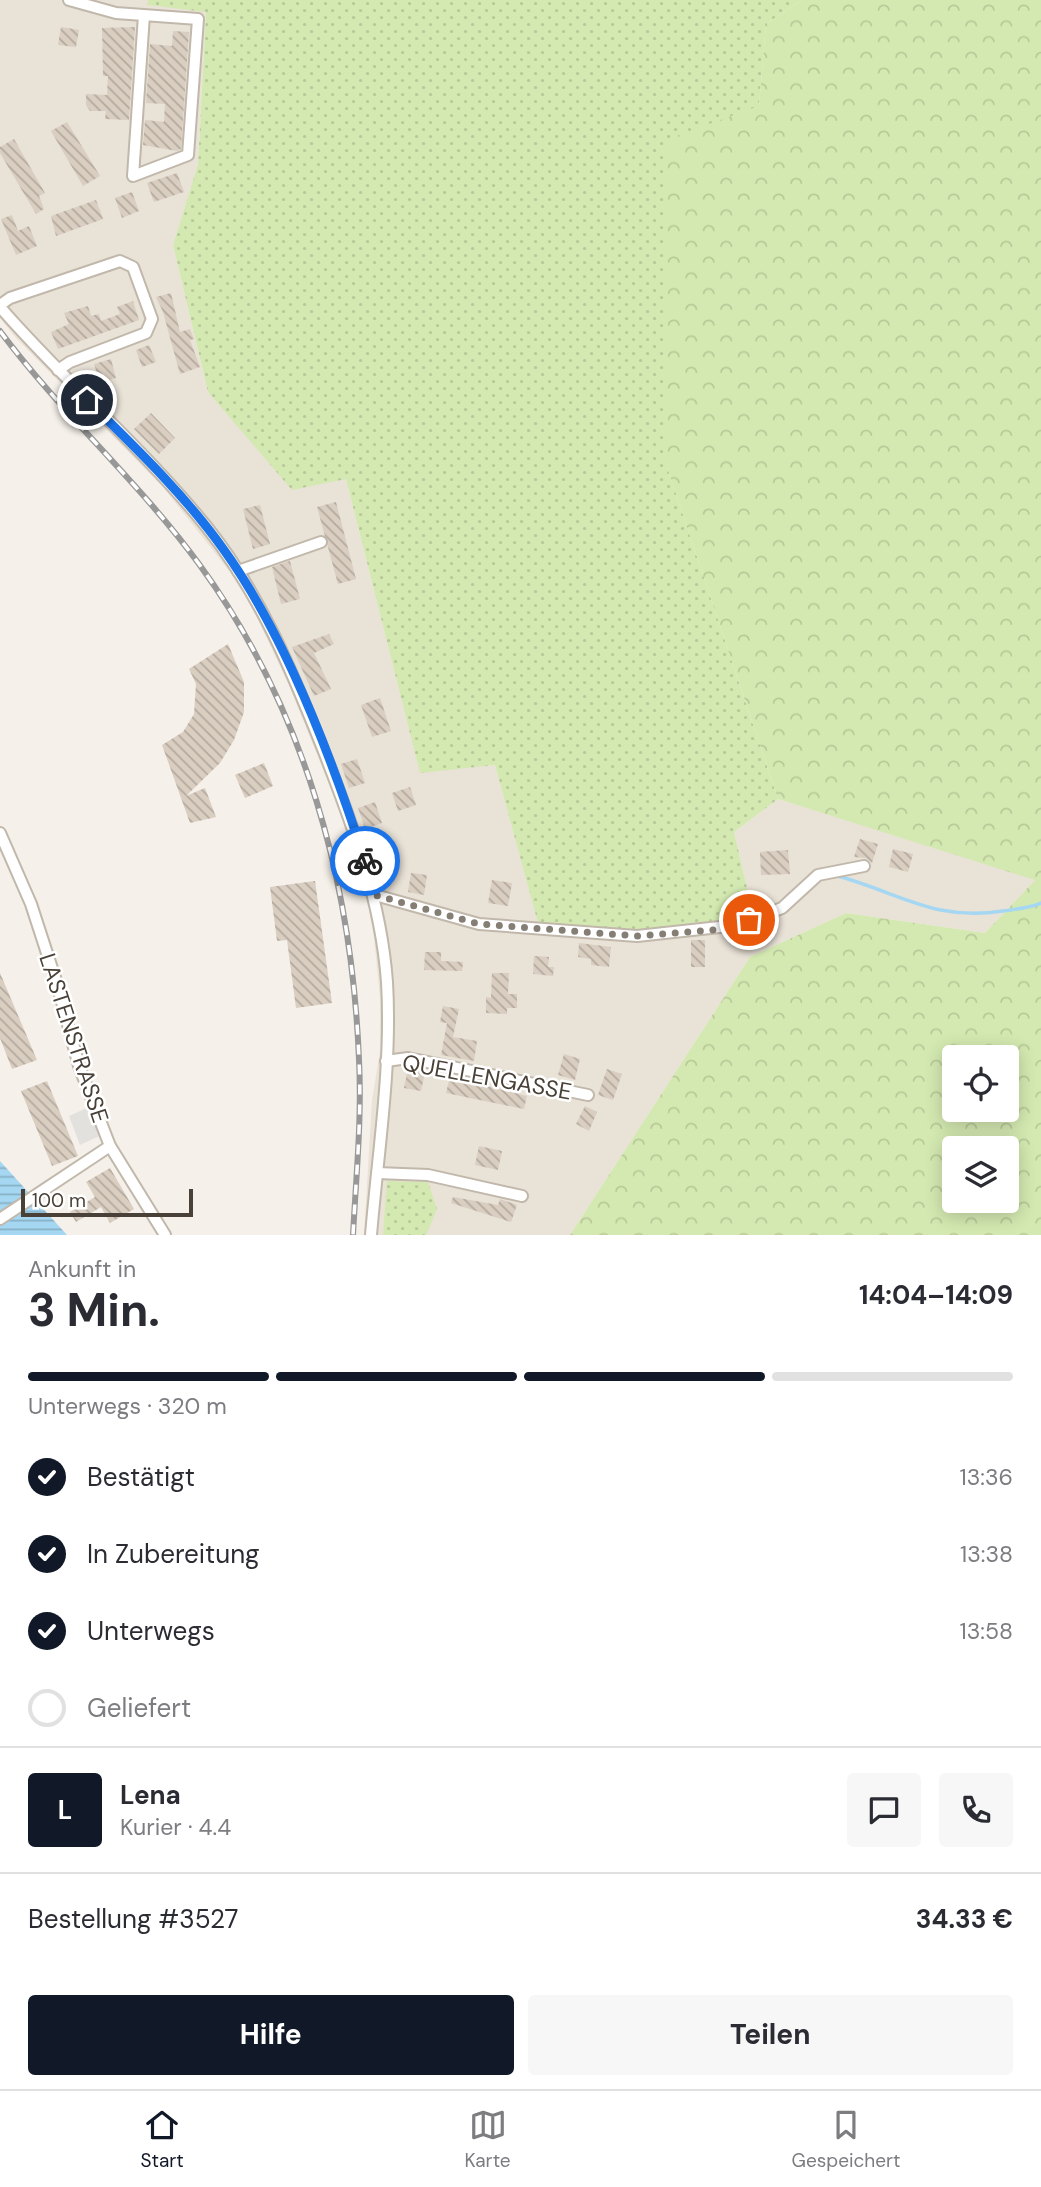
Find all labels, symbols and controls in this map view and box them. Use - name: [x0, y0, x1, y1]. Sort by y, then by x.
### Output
- pin: [57, 370, 117, 430]
- icon: home: [68, 381, 106, 419]
- courier: [330, 826, 400, 896]
- icon: bike: [346, 842, 384, 880]
- pin: [719, 890, 779, 950]
- icon: bag: [730, 901, 768, 939]
- street label: LASTENSTRASSE: [32, 949, 116, 1127]
- map controls: [942, 1045, 1019, 1213]
- button: locate: [942, 1045, 1019, 1122]
- street label: QUELLENGASSE: [400, 1047, 574, 1107]
- button: layers: [942, 1136, 1019, 1213]
- scale bar: [21, 1186, 192, 1218]
- text: 100 m: [32, 1188, 86, 1213]
- text: Ankunft in: [28, 1254, 136, 1284]
- text: 14:04–14:09: [859, 1278, 1013, 1312]
- text: 3 Min.: [28, 1280, 160, 1340]
- text: Unterwegs · 320 m: [28, 1391, 227, 1421]
- icon: check: [28, 1458, 66, 1496]
- text: Bestätigt: [87, 1460, 195, 1494]
- text: 13:36: [960, 1462, 1013, 1492]
- icon: check: [28, 1535, 66, 1573]
- text: In Zubereitung: [87, 1537, 260, 1571]
- text: 13:38: [960, 1539, 1013, 1569]
- icon: check: [28, 1612, 66, 1650]
- text: Unterwegs: [87, 1614, 215, 1648]
- text: 13:58: [960, 1616, 1013, 1646]
- text: Geliefert: [87, 1691, 191, 1725]
- button: chat: [847, 1773, 921, 1847]
- button: phone: [939, 1773, 1013, 1847]
- text: Lena: [120, 1778, 181, 1812]
- text: L: [58, 1793, 72, 1827]
- text: Kurier · 4.4: [120, 1812, 231, 1842]
- text: Bestellung #3527: [28, 1902, 238, 1936]
- text: 34.33 €: [916, 1902, 1013, 1936]
- button: Hilfe: [28, 1995, 514, 2075]
- button: Teilen: [528, 1995, 1013, 2075]
- tab: Start: [140, 2106, 184, 2173]
- tab: Karte: [465, 2106, 511, 2173]
- tab: Gespeichert: [792, 2106, 901, 2173]

